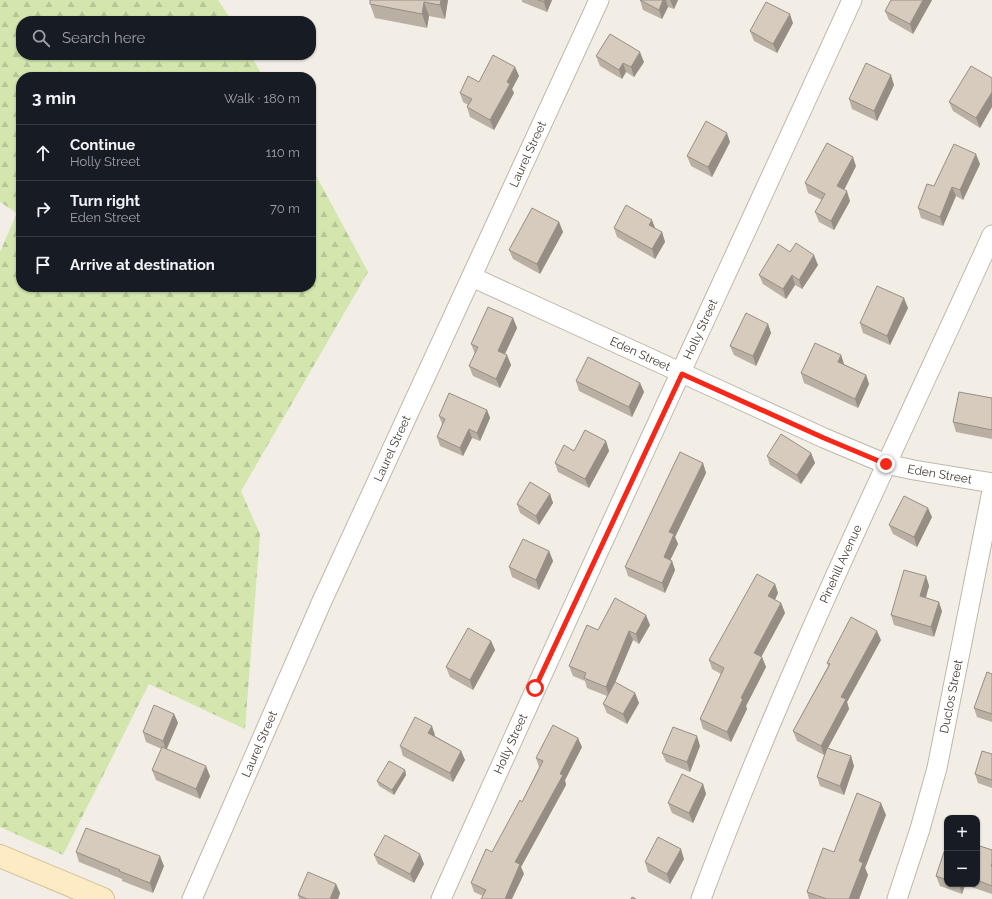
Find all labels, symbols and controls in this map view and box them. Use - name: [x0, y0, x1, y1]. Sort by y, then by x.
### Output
- search box: [16, 16, 316, 60]
- icon: search: [30, 27, 52, 49]
- text: Search here: [62, 29, 145, 47]
- text: 3 min: [32, 88, 76, 108]
- text: Walk · 180 m: [224, 91, 300, 106]
- street label: Laurel Street: [507, 119, 549, 189]
- text: Continue: [70, 136, 135, 154]
- icon: ahead: [32, 142, 54, 164]
- text: 110 m: [266, 145, 300, 160]
- text: Holly Street: [70, 154, 140, 169]
- text: Turn right: [70, 192, 140, 210]
- icon: right: [32, 198, 54, 220]
- text: 70 m: [270, 201, 300, 216]
- text: Eden Street: [70, 210, 140, 225]
- icon: arrive: [32, 254, 54, 276]
- text: Arrive at destination: [70, 256, 215, 274]
- street label: Holly Street: [681, 297, 720, 362]
- street label: Eden Street: [608, 334, 673, 374]
- street label: Laurel Street: [371, 413, 414, 484]
- route end: [877, 455, 895, 473]
- street label: Eden Street: [906, 462, 973, 487]
- street label: Pinehill Avenue: [817, 523, 865, 606]
- street label: Duclos Street: [937, 658, 965, 735]
- route start: [526, 679, 544, 697]
- street label: Laurel Street: [239, 709, 280, 779]
- street label: Holly Street: [491, 711, 530, 776]
- map controls: [944, 815, 980, 887]
- button: +: [944, 815, 980, 851]
- button: −: [944, 851, 980, 887]

